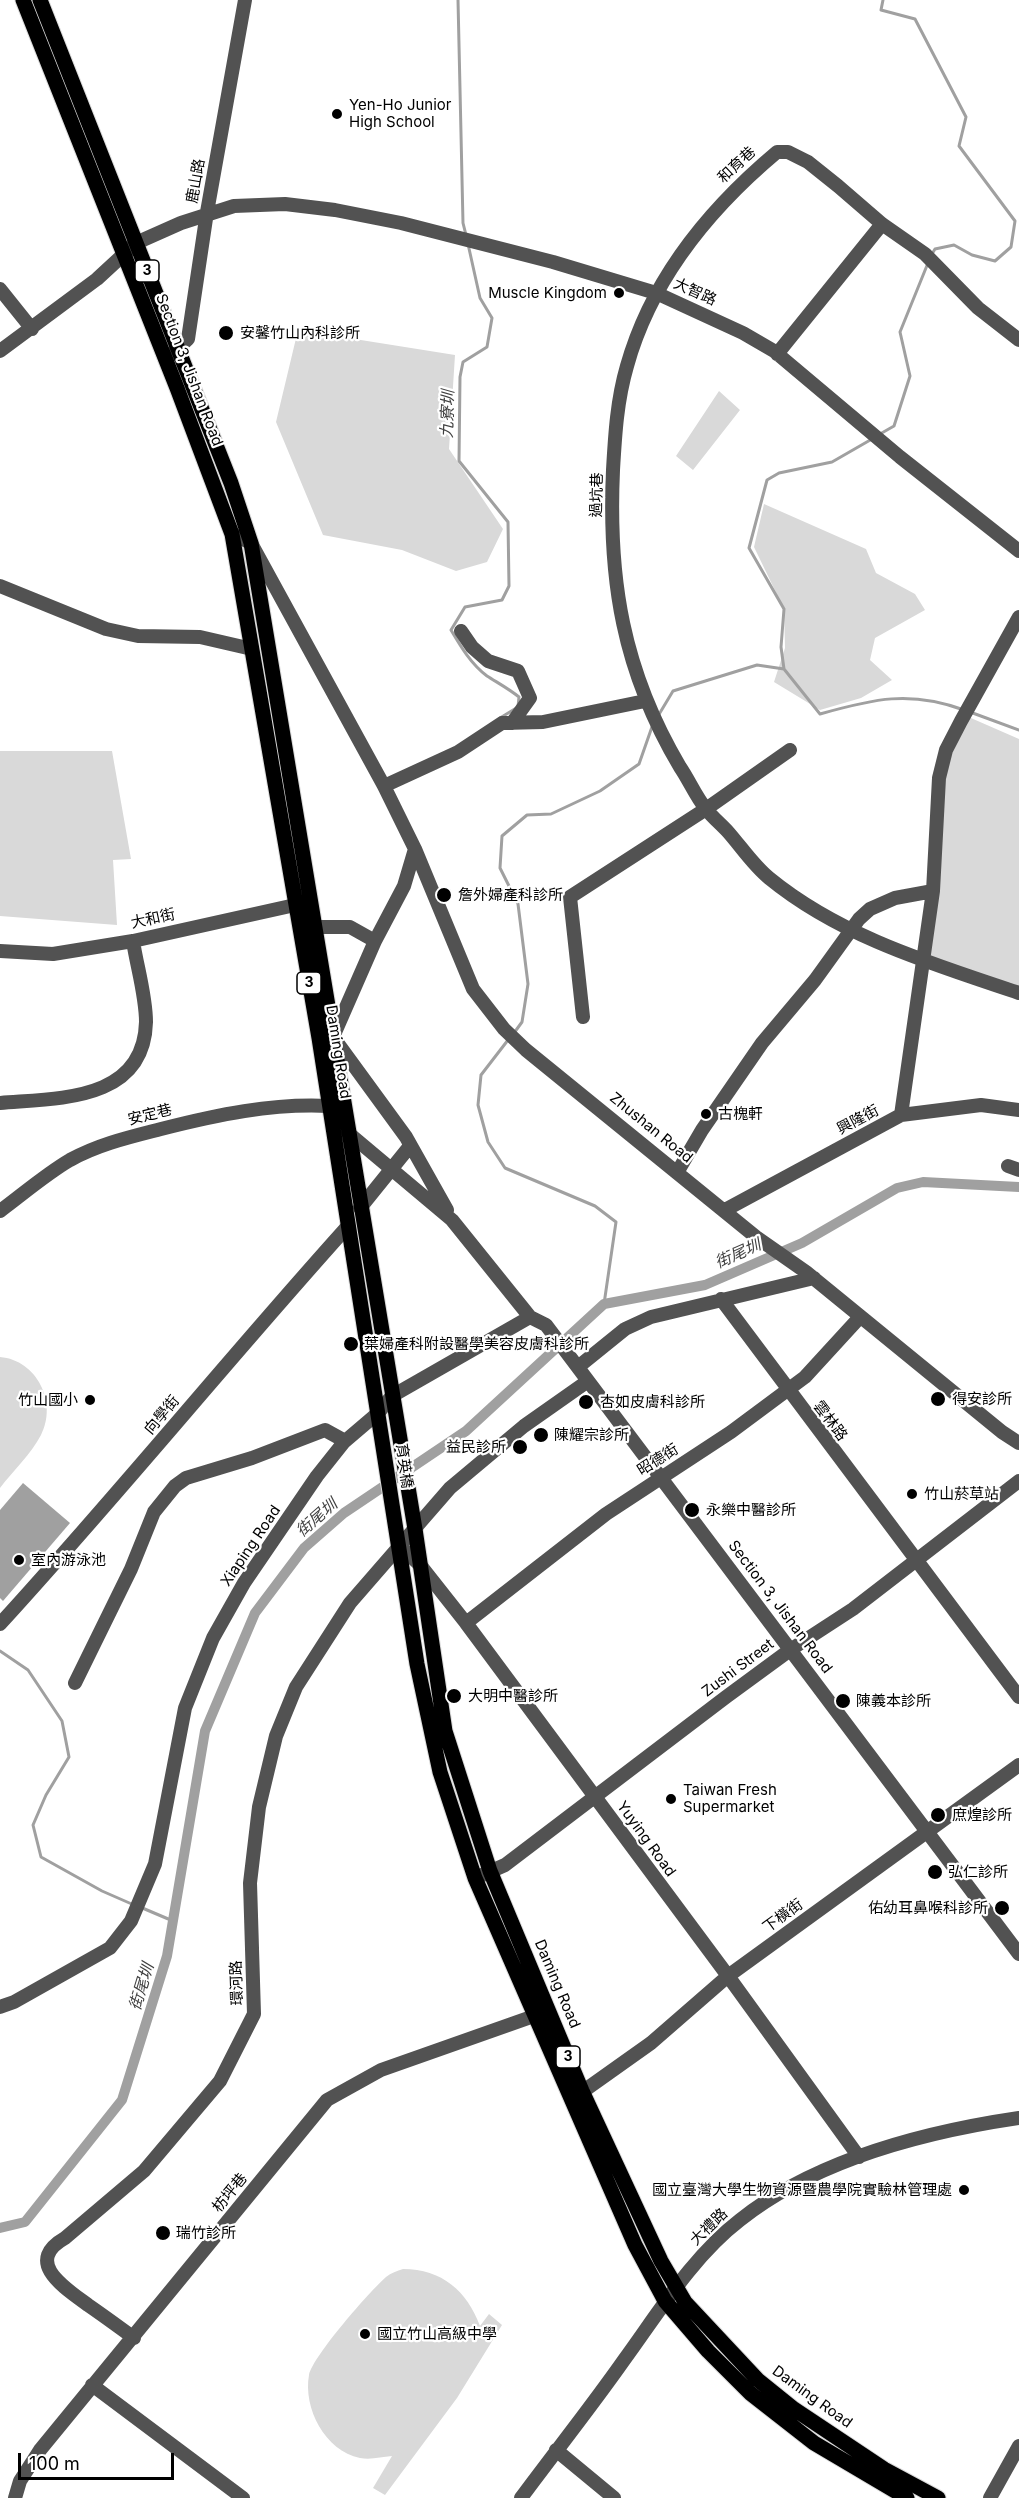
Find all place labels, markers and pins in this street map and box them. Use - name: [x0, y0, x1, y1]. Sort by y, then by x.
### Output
- place label: Yen-Ho Junior High School: [349, 96, 451, 131]
- marker: Yen-Ho Junior High School: [330, 107, 344, 121]
- place label: Muscle Kingdom: [488, 284, 607, 302]
- marker: Muscle Kingdom: [612, 286, 626, 300]
- marker: 安馨竹山內科診所: [217, 324, 235, 342]
- place label: 安馨竹山內科診所: [240, 324, 360, 342]
- marker: 詹外婦產科診所: [435, 886, 453, 904]
- place label: 詹外婦產科診所: [458, 886, 563, 904]
- place label: 古槐軒: [718, 1105, 763, 1123]
- marker: 古槐軒: [699, 1107, 713, 1121]
- marker: 葉婦產科附設醫學美容皮膚科診所: [342, 1335, 360, 1353]
- place label: 葉婦產科附設醫學美容皮膚科診所: [364, 1335, 589, 1353]
- marker: 得安診所: [929, 1390, 947, 1408]
- place label: 得安診所: [952, 1390, 1012, 1408]
- place label: 竹山國小: [18, 1391, 78, 1409]
- marker: 竹山國小: [83, 1393, 97, 1407]
- marker: 杏如皮膚科診所: [577, 1393, 595, 1411]
- place label: 杏如皮膚科診所: [600, 1393, 705, 1411]
- marker: 陳耀宗診所: [532, 1426, 550, 1444]
- place label: 陳耀宗診所: [554, 1426, 629, 1444]
- place label: 益民診所: [446, 1438, 506, 1456]
- marker: 益民診所: [511, 1438, 529, 1456]
- place label: 竹山菸草站: [924, 1485, 999, 1503]
- marker: 竹山菸草站: [905, 1487, 919, 1501]
- marker: 永樂中醫診所: [683, 1501, 701, 1519]
- place label: 永樂中醫診所: [706, 1501, 796, 1519]
- place label: 室內游泳池: [31, 1551, 106, 1569]
- marker: 室內游泳池: [12, 1553, 26, 1567]
- marker: 大明中醫診所: [445, 1687, 463, 1705]
- place label: 大明中醫診所: [468, 1687, 558, 1705]
- marker: 陳義本診所: [834, 1692, 852, 1710]
- place label: 陳義本診所: [856, 1692, 931, 1710]
- place label: Taiwan Fresh Supermarket: [683, 1781, 777, 1816]
- marker: Taiwan Fresh Supermarket: [664, 1792, 678, 1806]
- marker: 庶煌診所: [929, 1806, 947, 1824]
- place label: 庶煌診所: [952, 1806, 1012, 1824]
- marker: 弘仁診所: [926, 1863, 944, 1881]
- place label: 弘仁診所: [948, 1863, 1008, 1881]
- place label: 佑幼耳鼻喉科診所: [868, 1899, 988, 1917]
- marker: 佑幼耳鼻喉科診所: [993, 1899, 1011, 1917]
- place label: 國立臺灣大學生物資源暨農學院實驗林管理處: [652, 2181, 952, 2199]
- marker: 國立臺灣大學生物資源暨農學院實驗林管理處: [957, 2183, 971, 2197]
- marker: 瑞竹診所: [154, 2224, 172, 2242]
- place label: 瑞竹診所: [176, 2224, 236, 2242]
- place label: 國立竹山高級中學: [377, 2325, 497, 2343]
- marker: 國立竹山高級中學: [358, 2327, 372, 2341]

